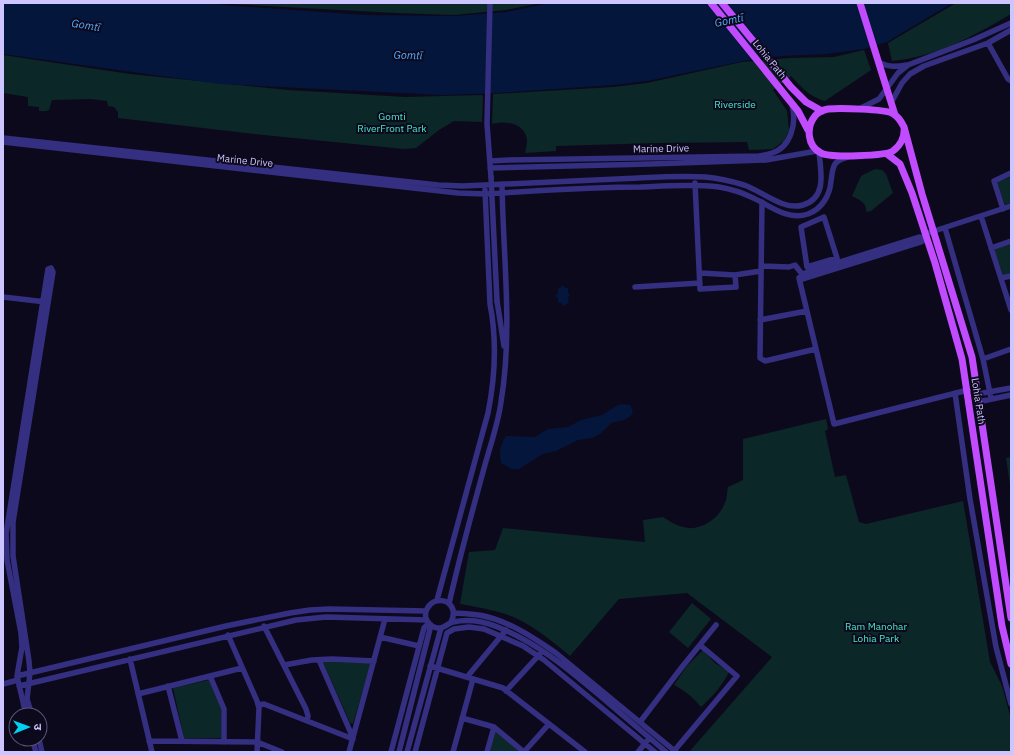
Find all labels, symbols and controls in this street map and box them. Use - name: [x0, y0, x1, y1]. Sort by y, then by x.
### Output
- water label: Gomtī: [713, 10, 746, 30]
- water label: Gomtī: [71, 16, 103, 34]
- street label: Lohia Path: [750, 37, 789, 82]
- water label: Gomtī: [393, 48, 424, 62]
- park label: Riverside: [714, 98, 756, 111]
- park label: Gomti RiverFront Park: [357, 110, 427, 135]
- street label: Marine Drive: [633, 142, 690, 155]
- street label: Marine Drive: [216, 151, 274, 170]
- street label: Lohia Path: [968, 377, 989, 425]
- park label: Ram Manohar Lohia Park: [845, 620, 907, 645]
- north arrow: [8, 707, 48, 747]
- text: उ: [31, 723, 45, 731]

